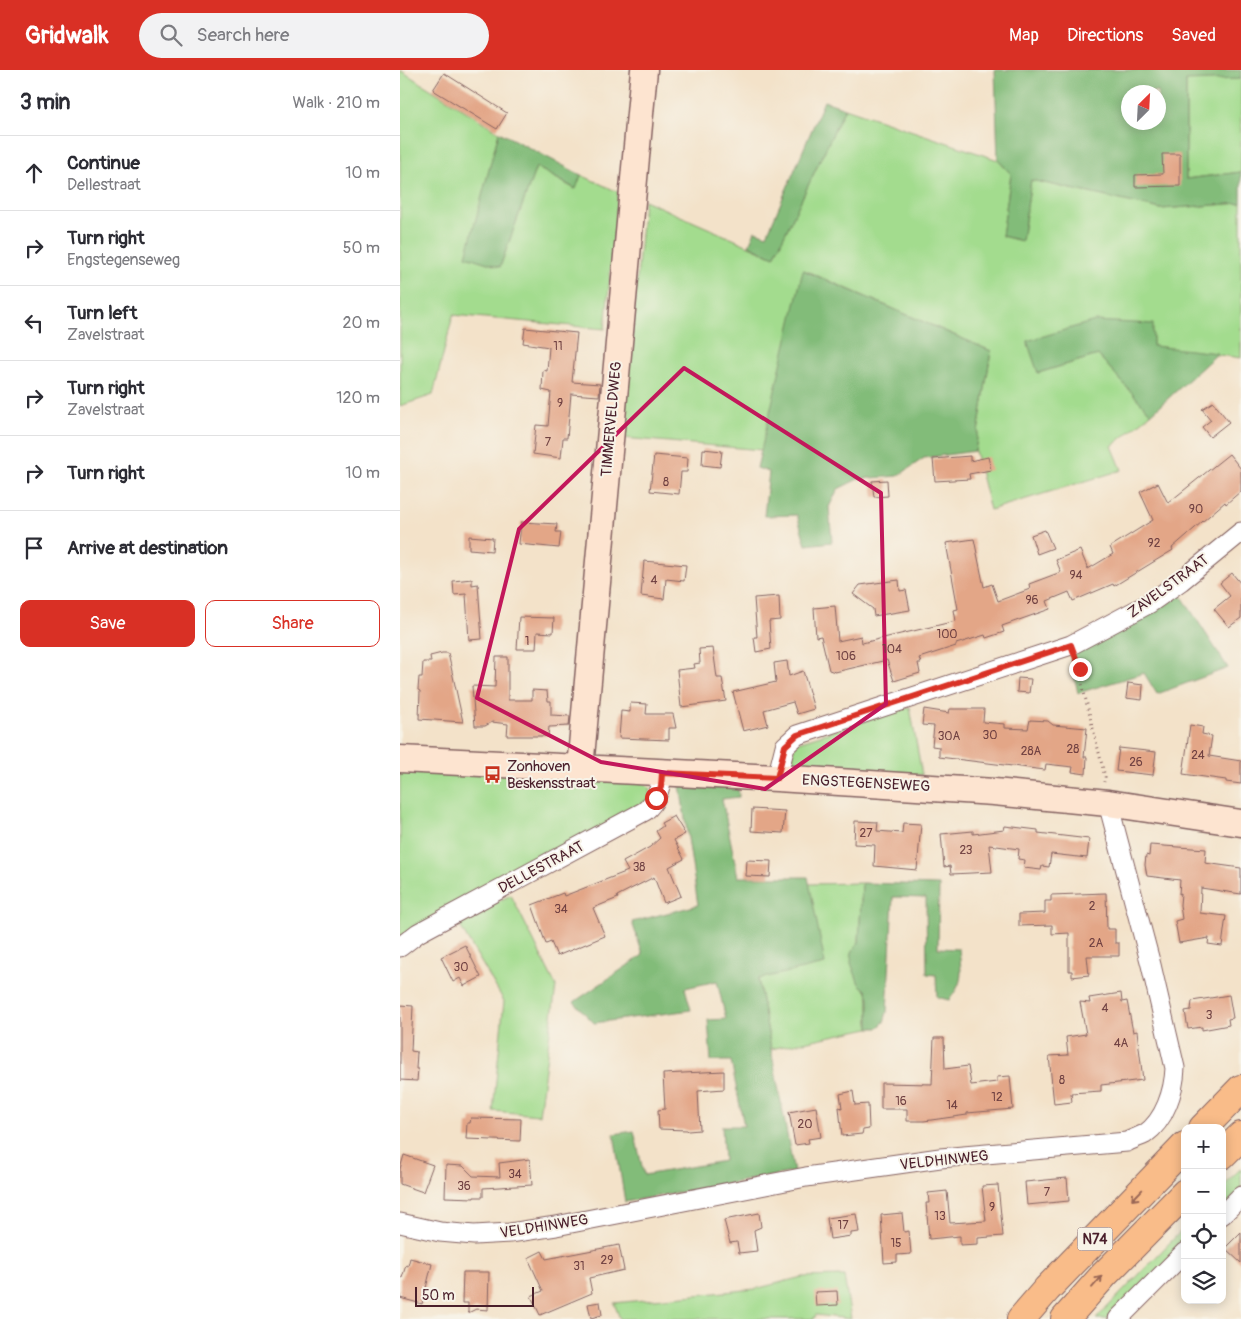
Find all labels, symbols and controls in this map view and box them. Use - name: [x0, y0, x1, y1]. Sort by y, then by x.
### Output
- search box: [139, 13, 489, 58]
- text: Gridwalk: [25, 21, 109, 50]
- icon: search: [157, 21, 185, 49]
- text: Search here: [197, 23, 289, 47]
- text: Map: [1009, 24, 1039, 47]
- text: Directions: [1067, 24, 1143, 47]
- text: Saved: [1171, 24, 1216, 47]
- north arrow: [1121, 85, 1166, 130]
- text: 3 min: [20, 89, 70, 116]
- text: Walk · 210 m: [292, 93, 380, 113]
- text: Continue: [67, 151, 140, 175]
- icon: ahead: [20, 159, 48, 187]
- text: 10 m: [345, 163, 380, 183]
- text: Dellestraat: [67, 175, 141, 195]
- text: Turn right: [67, 226, 145, 250]
- icon: right: [20, 234, 48, 262]
- text: 50 m: [343, 238, 380, 258]
- text: Engstegenseweg: [67, 250, 180, 270]
- text: Turn left: [67, 301, 137, 325]
- icon: left: [20, 309, 48, 337]
- text: 20 m: [342, 313, 380, 333]
- text: Zavelstraat: [67, 325, 144, 345]
- house number: 11: [553, 339, 563, 354]
- street label: TIMMERVELDWEG: [597, 360, 626, 478]
- text: Turn right: [67, 376, 145, 400]
- icon: right: [20, 384, 48, 412]
- text: 120 m: [336, 388, 380, 408]
- house number: 9: [557, 396, 563, 411]
- text: Zavelstraat: [67, 400, 144, 420]
- house number: 7: [545, 435, 552, 450]
- icon: right: [20, 459, 48, 487]
- text: Turn right: [67, 461, 145, 485]
- text: 10 m: [345, 463, 380, 483]
- house number: 8: [663, 475, 669, 490]
- house number: 90: [1189, 502, 1203, 517]
- icon: arrive: [20, 534, 48, 562]
- text: Arrive at destination: [67, 536, 228, 560]
- house number: 92: [1148, 536, 1161, 551]
- street label: ZAVELSTRAAT: [1124, 551, 1213, 622]
- house number: 94: [1069, 568, 1083, 583]
- house number: 4: [651, 573, 658, 588]
- house number: 96: [1025, 593, 1039, 608]
- button: Save: [20, 600, 195, 647]
- button: Share: [205, 600, 380, 647]
- house number: 100: [936, 627, 958, 642]
- house number: 1: [525, 634, 529, 649]
- house number: 104: [882, 642, 902, 657]
- house number: 106: [836, 649, 856, 664]
- route end: [1069, 658, 1092, 681]
- house number: 30: [983, 728, 997, 743]
- house number: 30A: [938, 729, 961, 744]
- house number: 28: [1067, 742, 1079, 757]
- house number: 28A: [1021, 744, 1041, 759]
- house number: 24: [1191, 748, 1205, 763]
- house number: 26: [1129, 755, 1143, 770]
- place label: Zonhoven Beskensstraat: [507, 757, 596, 793]
- bus stop icon: Zonhoven Beskensstraat: [483, 765, 503, 785]
- street label: ENGSTEGENSEWEG: [801, 771, 931, 796]
- route start: [645, 787, 668, 810]
- house number: 27: [859, 826, 873, 841]
- street label: DELLESTRAAT: [495, 837, 587, 898]
- house number: 23: [959, 843, 973, 858]
- house number: 38: [633, 860, 645, 875]
- house number: 2: [1089, 899, 1096, 914]
- house number: 34: [554, 902, 568, 917]
- house number: 2A: [1089, 936, 1103, 951]
- house number: 30: [454, 960, 468, 975]
- house number: 4: [1102, 1001, 1109, 1016]
- house number: 3: [1206, 1008, 1213, 1023]
- house number: 4A: [1114, 1036, 1129, 1051]
- house number: 8: [1059, 1073, 1065, 1088]
- house number: 12: [991, 1090, 1003, 1105]
- house number: 16: [895, 1094, 907, 1109]
- house number: 14: [946, 1098, 958, 1113]
- house number: 20: [798, 1117, 812, 1132]
- map controls: [1181, 1124, 1226, 1304]
- button: +: [1181, 1124, 1226, 1169]
- street label: VELDHINWEG: [899, 1146, 989, 1175]
- house number: 34: [508, 1167, 522, 1182]
- button: −: [1181, 1169, 1226, 1214]
- house number: 36: [457, 1179, 471, 1194]
- house number: 7: [1044, 1185, 1051, 1200]
- one-way arrow: [1131, 1189, 1143, 1202]
- house number: 9: [989, 1200, 995, 1215]
- house number: 13: [934, 1209, 946, 1224]
- street label: VELDHINWEG: [499, 1210, 590, 1243]
- button: locate: [1181, 1214, 1226, 1259]
- house number: 17: [837, 1218, 849, 1233]
- road number: N74: [1078, 1228, 1112, 1250]
- house number: 15: [890, 1236, 902, 1251]
- house number: 29: [601, 1253, 613, 1268]
- house number: 31: [573, 1259, 585, 1274]
- button: layers: [1181, 1259, 1226, 1304]
- one-way arrow: [1092, 1276, 1103, 1289]
- scale bar: [415, 1284, 534, 1307]
- text: 50 m: [422, 1287, 455, 1304]

